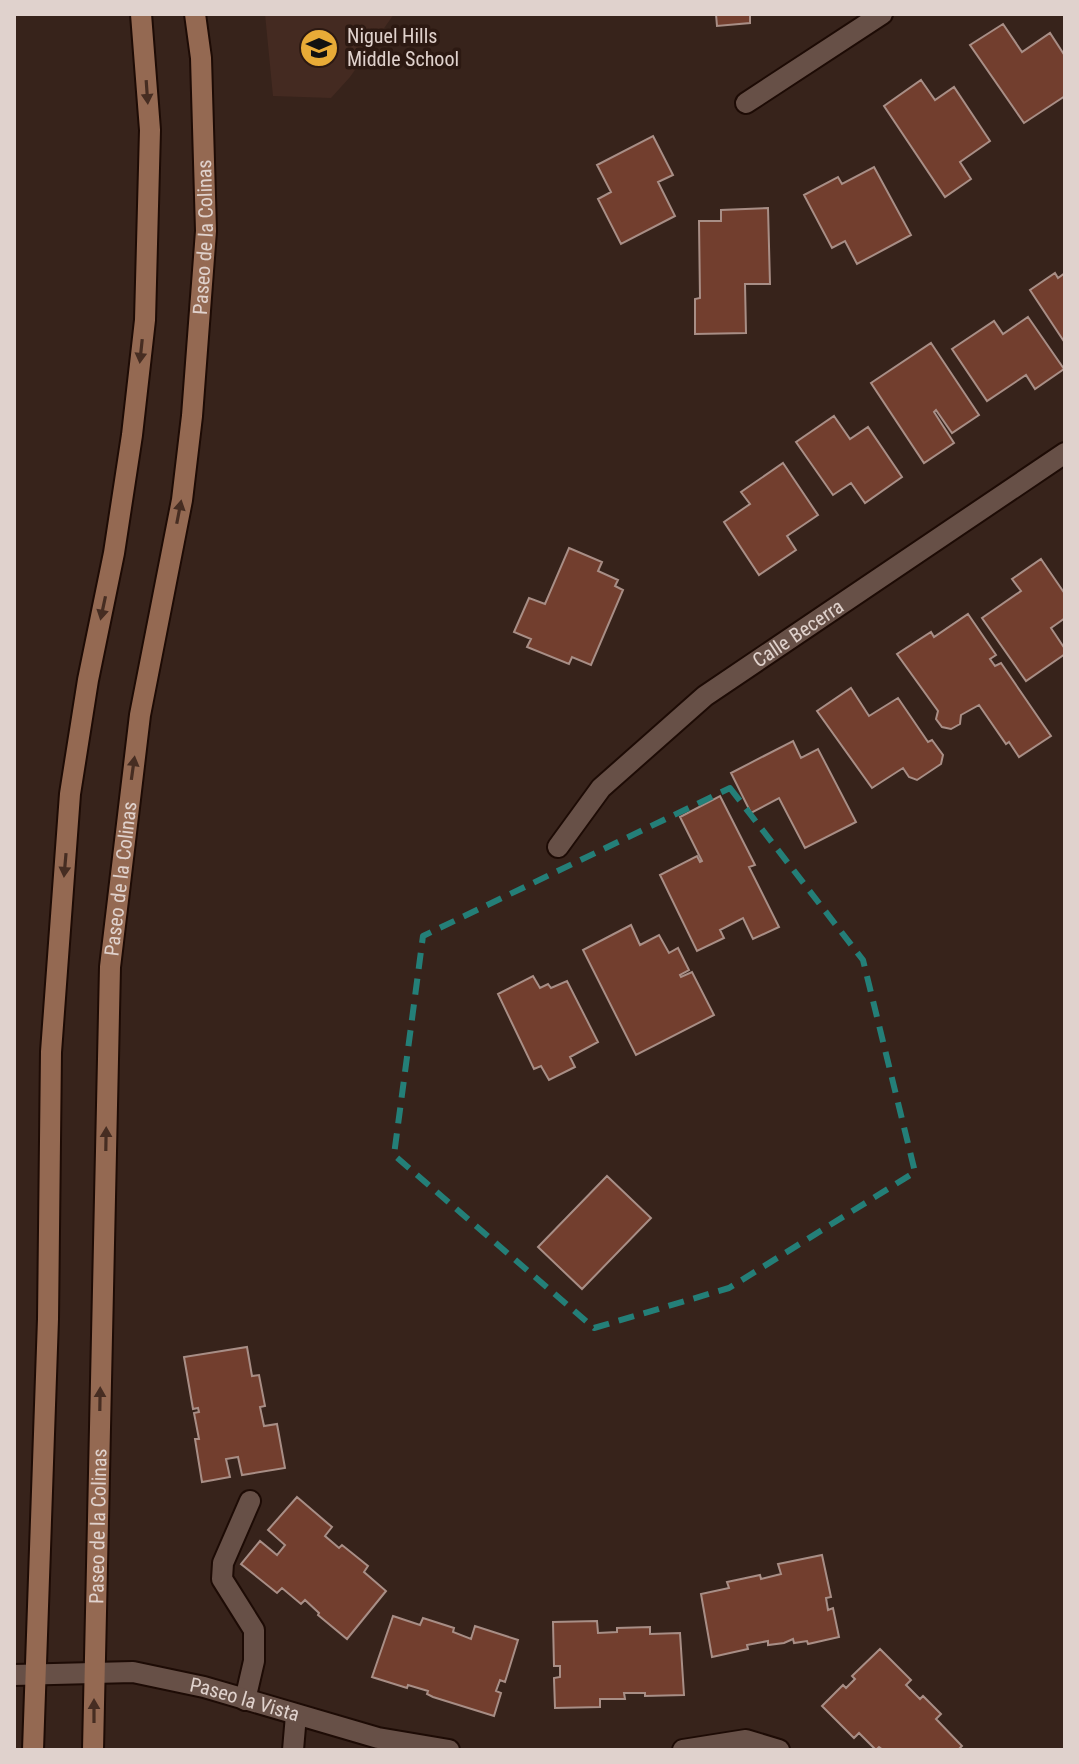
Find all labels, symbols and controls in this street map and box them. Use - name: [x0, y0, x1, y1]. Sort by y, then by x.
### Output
- place label: Niguel Hills Middle School: [347, 24, 459, 71]
- school or university icon: Niguel Hills Middle School: [298, 27, 340, 69]
- one-way arrow: [141, 80, 154, 105]
- street label: Paseo de la Colinas: [188, 159, 218, 316]
- one-way arrow: [135, 339, 148, 364]
- one-way arrow: [174, 500, 186, 525]
- street label: Calle Becerra: [748, 594, 848, 672]
- one-way arrow: [96, 596, 109, 621]
- one-way arrow: [127, 755, 140, 780]
- street label: Paseo de la Colinas: [99, 800, 142, 957]
- one-way arrow: [58, 853, 71, 878]
- one-way arrow: [99, 1126, 112, 1151]
- one-way arrow: [94, 1386, 106, 1411]
- street label: Paseo de la Colinas: [84, 1448, 112, 1604]
- street label: Paseo la Vista: [188, 1672, 302, 1726]
- one-way arrow: [88, 1698, 100, 1723]

